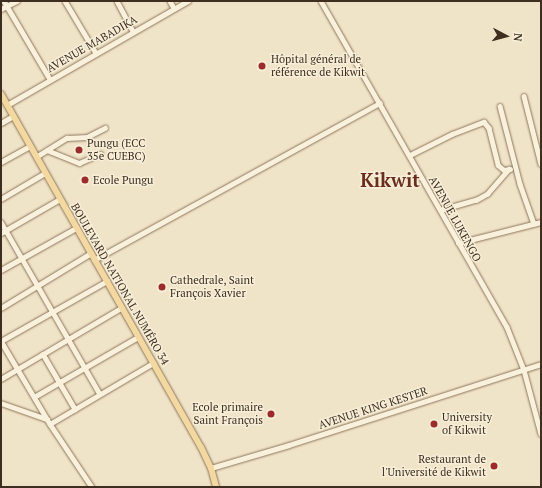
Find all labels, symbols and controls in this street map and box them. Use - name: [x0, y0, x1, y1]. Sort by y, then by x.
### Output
- street label: AVENUE MABADIKA: [44, 13, 140, 75]
- north arrow: [486, 16, 526, 56]
- text: N: [511, 32, 525, 42]
- place label: Hôpital général de référence de Kikwit: [271, 53, 365, 79]
- marker: Hôpital général de référence de Kikwit: [256, 60, 268, 72]
- place label: Pungu (ECC 35e CUEBC): [87, 137, 145, 163]
- marker: Pungu (ECC 35e CUEBC): [74, 145, 84, 155]
- district label: Kikwit: [360, 169, 420, 191]
- place label: Ecole Pungu: [93, 173, 153, 187]
- street label: AVENUE LUKENGO: [426, 174, 484, 264]
- marker: Ecole Pungu: [80, 175, 90, 185]
- street label: BOULEVARD NATIONAL NUMÉRO 34: [68, 201, 172, 367]
- place label: Cathedrale, Saint François Xavier: [170, 274, 255, 300]
- marker: Cathedrale, Saint François Xavier: [157, 282, 167, 292]
- street label: AVENUE KING KESTER: [317, 384, 429, 432]
- place label: Ecole primaire Saint François: [192, 401, 263, 427]
- marker: Ecole primaire Saint François: [266, 409, 276, 419]
- place label: University of Kikwit: [442, 411, 492, 437]
- marker: University of Kikwit: [429, 419, 439, 429]
- place label: Restaurant de l'Université de Kikwit: [382, 453, 486, 479]
- marker: Restaurant de l'Université de Kikwit: [489, 461, 499, 471]

